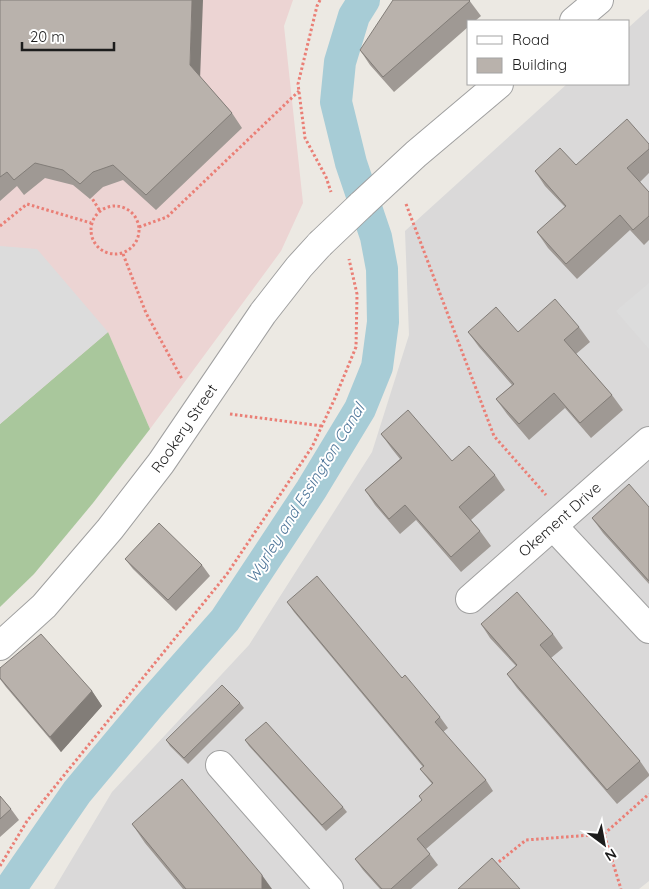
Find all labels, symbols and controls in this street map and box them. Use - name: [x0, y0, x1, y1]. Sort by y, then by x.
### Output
- scale bar: [22, 20, 115, 52]
- legend: [467, 20, 629, 85]
- text: 20 m: [30, 27, 65, 46]
- text: Road: [512, 30, 549, 49]
- text: Building: [512, 55, 567, 74]
- street label: Rookery Street: [147, 380, 221, 477]
- water label: Wyrley and Essington Canal: [241, 398, 370, 586]
- street label: Okement Drive: [514, 478, 605, 561]
- north arrow: [579, 819, 629, 869]
- text: N: [602, 845, 620, 865]

